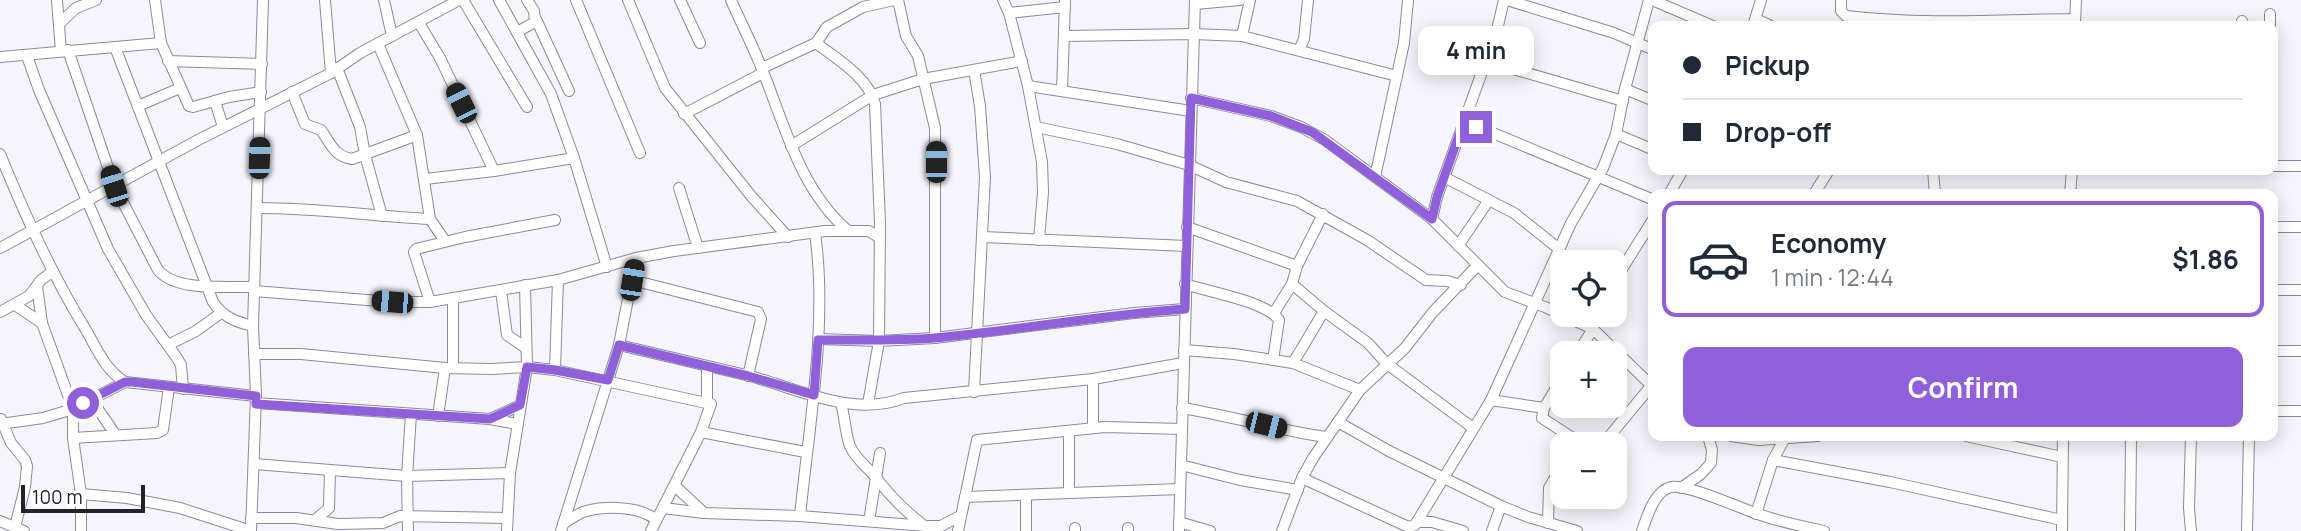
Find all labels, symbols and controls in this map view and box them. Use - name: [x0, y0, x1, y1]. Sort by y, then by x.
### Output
- callout: 4 min: [1418, 25, 1534, 74]
- text: 4 min: [1446, 34, 1506, 66]
- text: Pickup: [1725, 47, 1810, 83]
- car: [443, 80, 480, 126]
- route end: [1460, 111, 1492, 143]
- text: Drop-off: [1725, 114, 1831, 150]
- car: [248, 137, 271, 179]
- car: [926, 141, 947, 183]
- car: [98, 163, 131, 209]
- text: Economy: [1771, 225, 1886, 261]
- icon: car: [1687, 228, 1750, 291]
- text: $1.86: [2172, 241, 2239, 277]
- map controls: [1550, 250, 1627, 509]
- button: locate: [1550, 250, 1627, 327]
- car: [619, 258, 646, 302]
- text: 1 min · 12:44: [1771, 261, 1894, 293]
- car: [371, 290, 414, 314]
- button: +: [1550, 341, 1627, 418]
- button: Confirm: [1683, 347, 2243, 427]
- route start: [67, 387, 99, 419]
- car: [1244, 410, 1289, 440]
- button: −: [1550, 432, 1627, 509]
- scale bar: [21, 482, 145, 514]
- text: 100 m: [32, 484, 83, 510]

